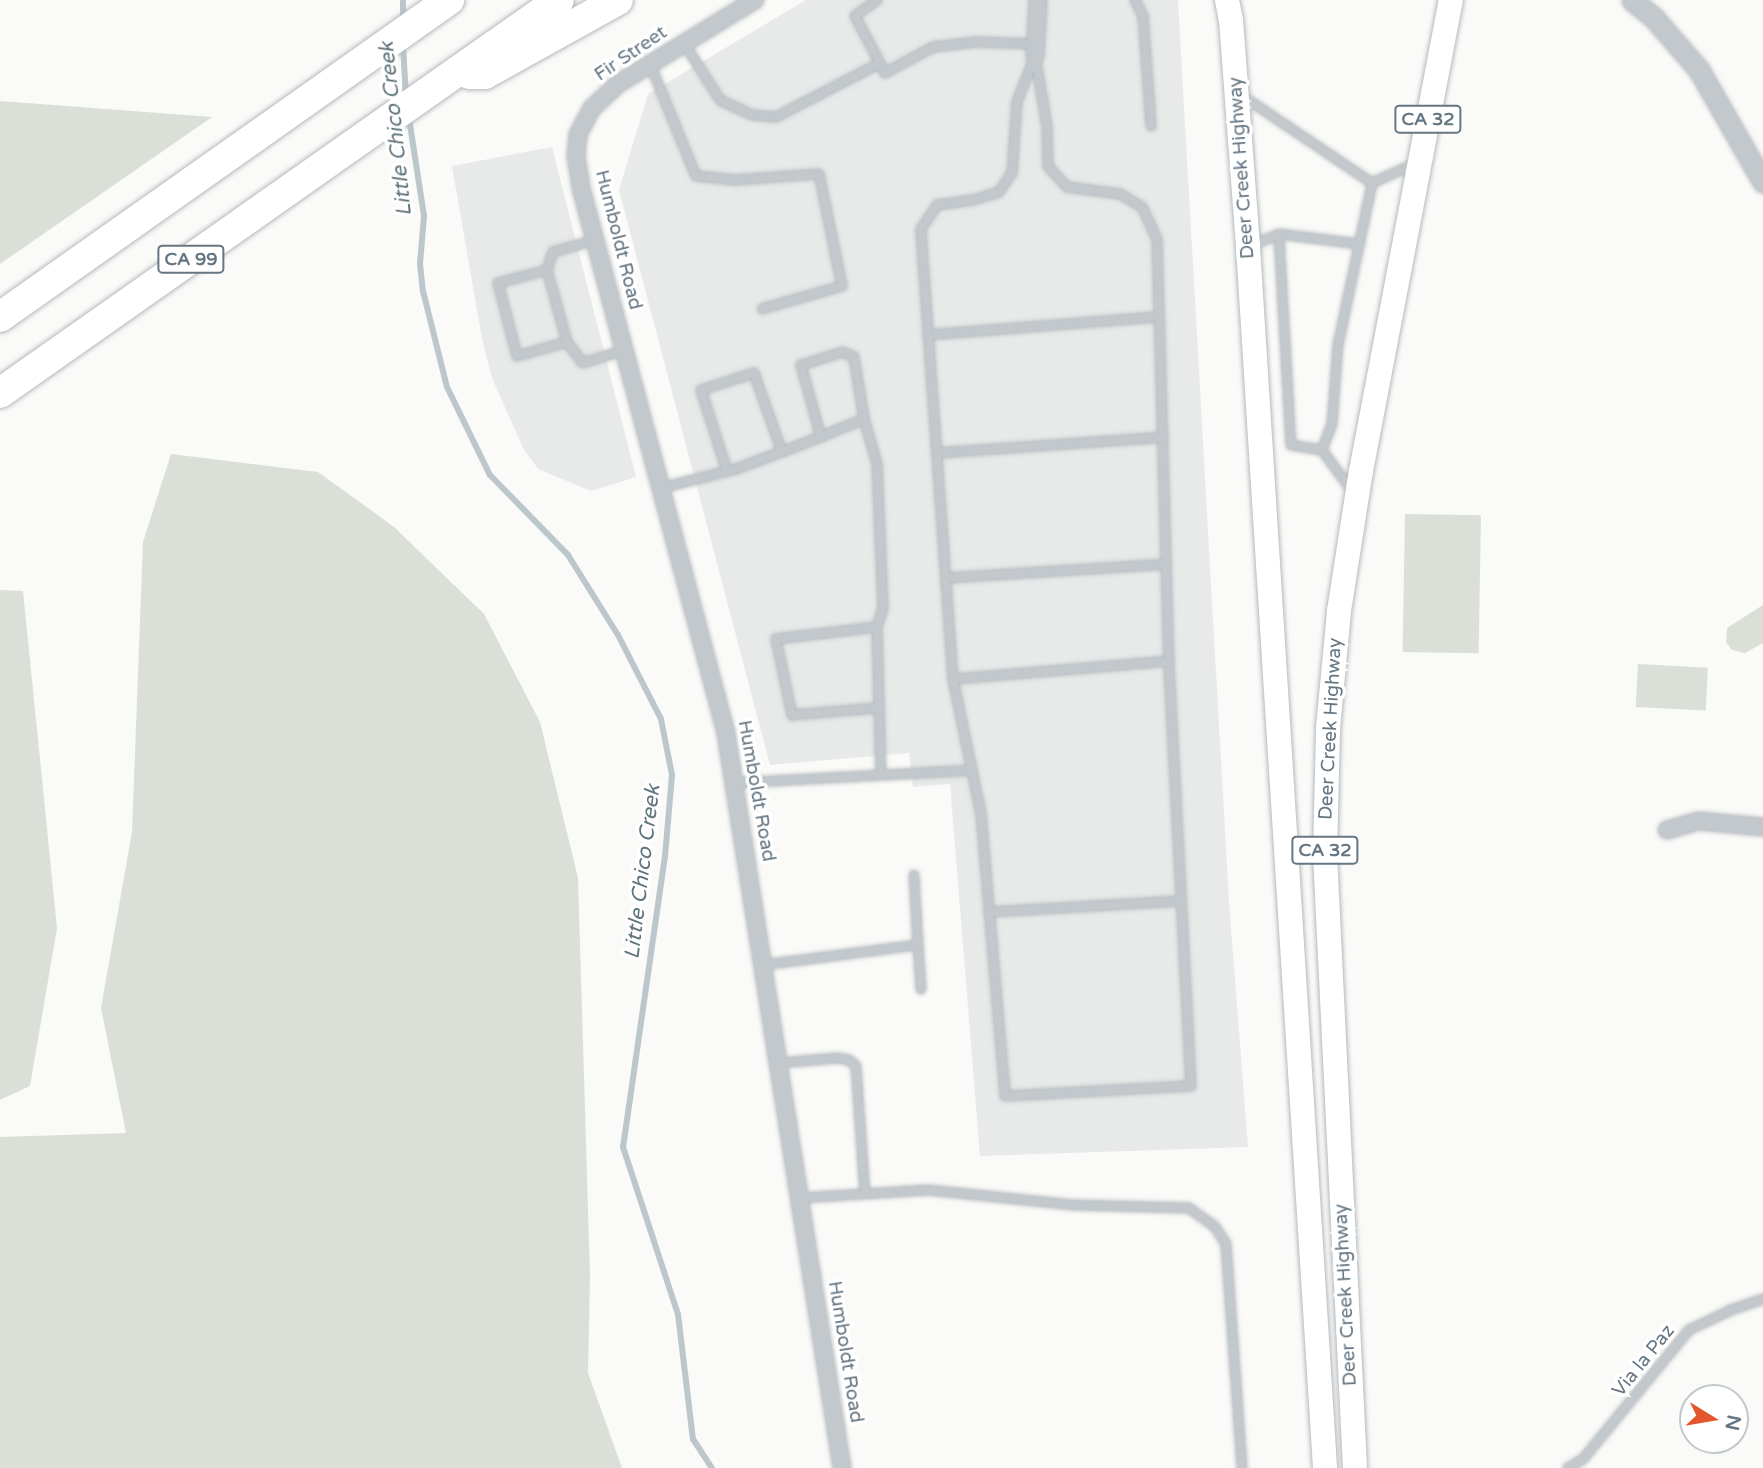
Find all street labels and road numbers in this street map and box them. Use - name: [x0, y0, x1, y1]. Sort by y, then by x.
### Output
- street label: Fir Street: [590, 21, 672, 87]
- street label: Deer Creek Highway: [1224, 76, 1260, 260]
- road number: CA 32: [1393, 104, 1463, 134]
- street label: Humboldt Road: [590, 168, 646, 312]
- road number: CA 99: [156, 244, 226, 274]
- street label: Deer Creek Highway: [1315, 637, 1347, 821]
- street label: Humboldt Road: [732, 718, 780, 864]
- road number: CA 32: [1290, 836, 1360, 864]
- street label: Deer Creek Highway: [1330, 1203, 1362, 1387]
- street label: Humboldt Road: [823, 1279, 867, 1425]
- street label: Via la Paz: [1608, 1320, 1680, 1402]

